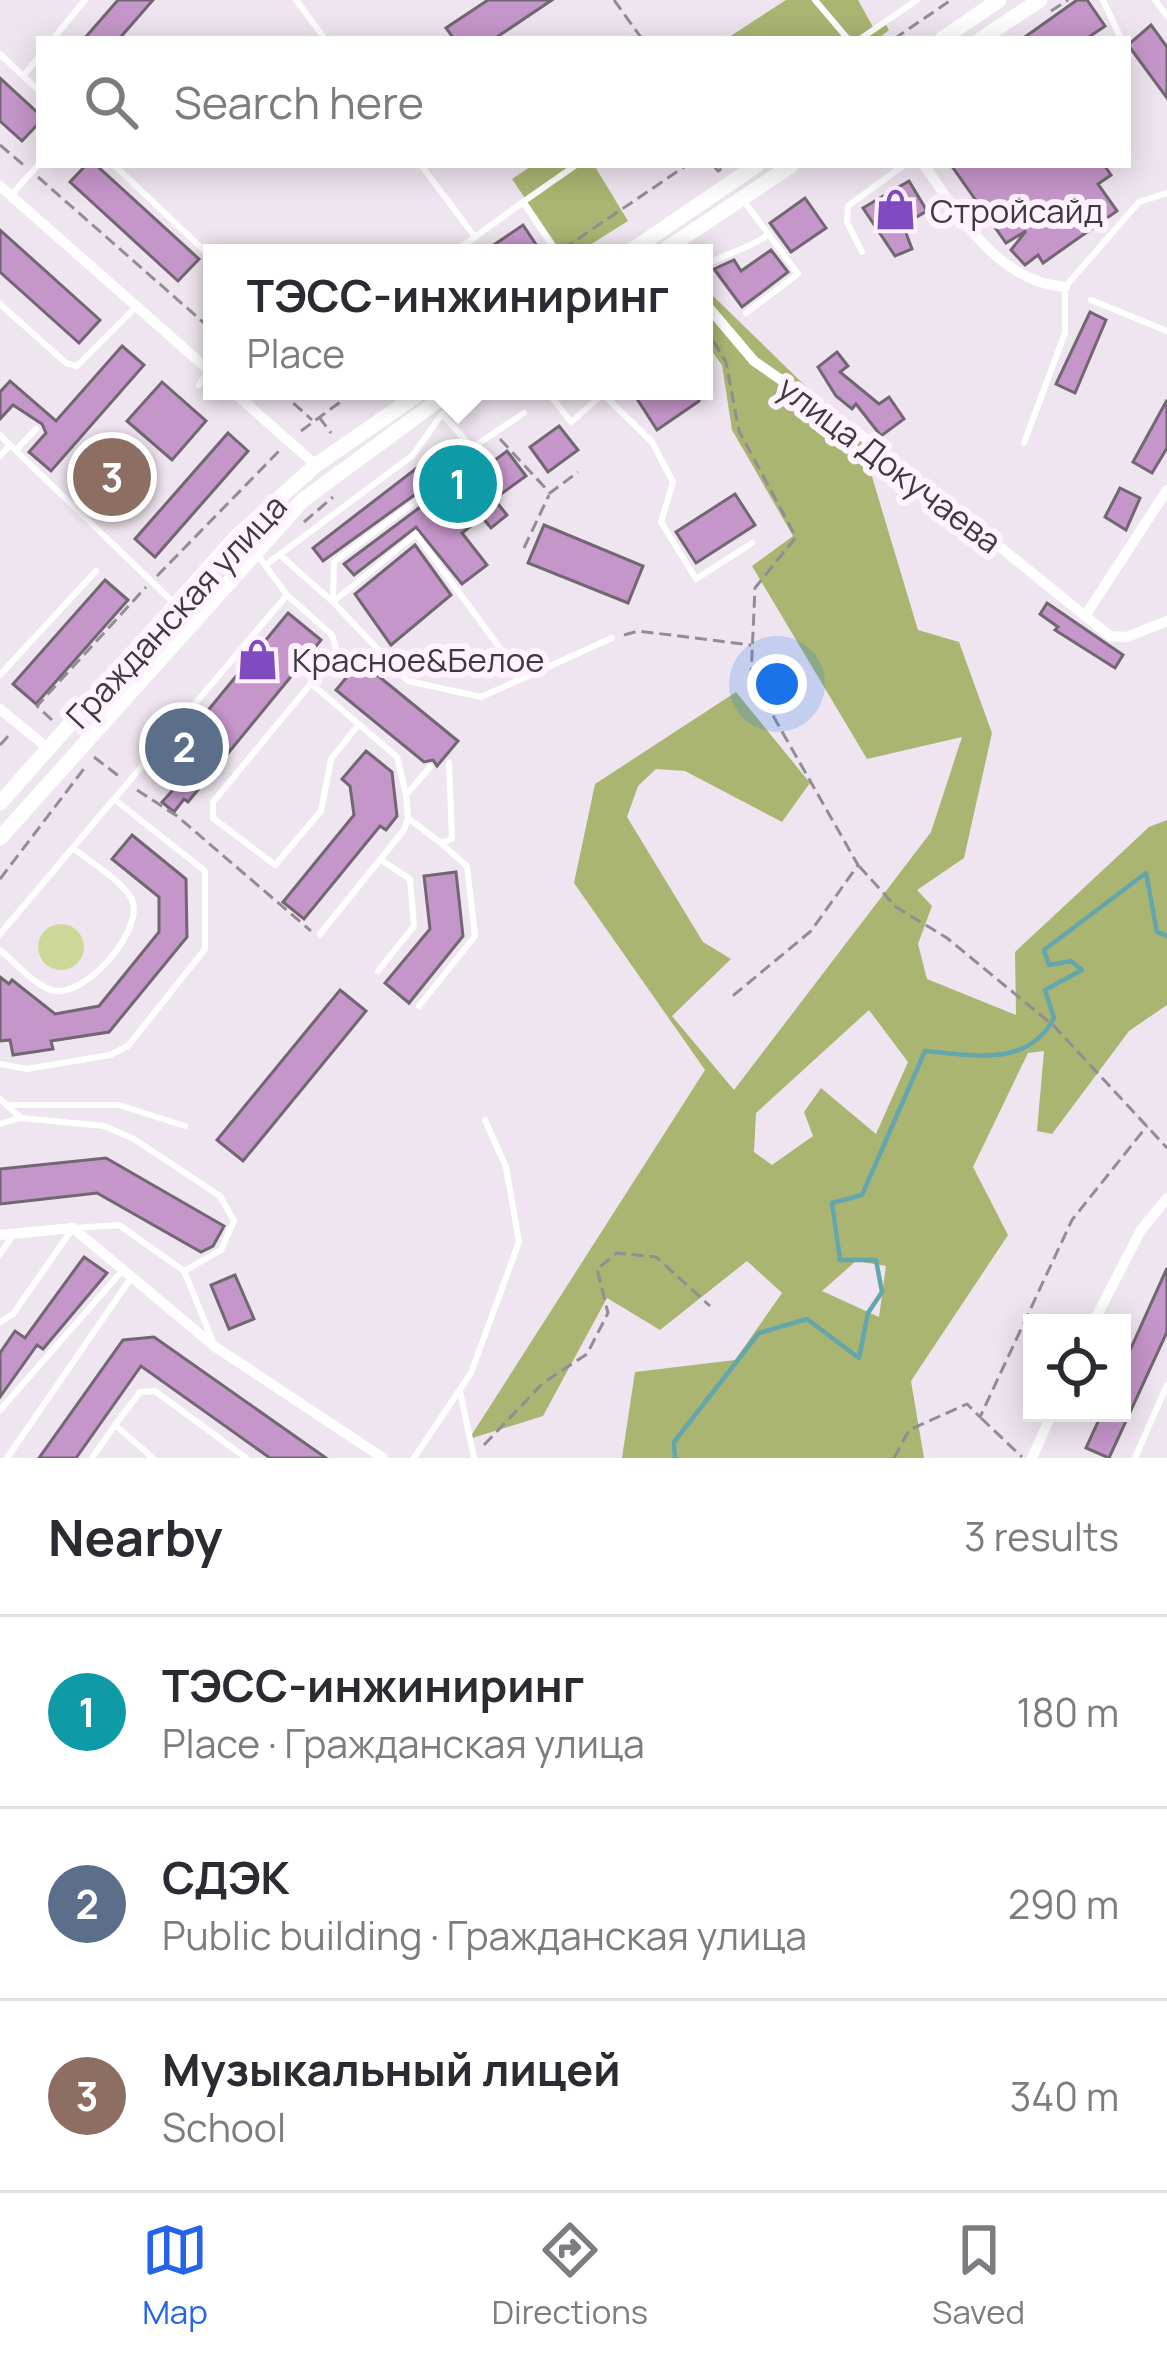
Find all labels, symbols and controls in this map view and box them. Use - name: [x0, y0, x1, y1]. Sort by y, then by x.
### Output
- search box: [36, 36, 1131, 168]
- icon: search: [78, 69, 144, 135]
- text: Search here: [174, 71, 424, 133]
- shop icon: Стройсайд: [873, 187, 919, 233]
- place label: Стройсайд: [930, 188, 1103, 233]
- popup: [203, 244, 713, 400]
- text: ТЭСС-инжиниринг: [247, 264, 669, 326]
- text: Place: [247, 326, 345, 380]
- street label: улица Докучаева: [769, 365, 1011, 563]
- pin: 3: [73, 432, 151, 522]
- pin: 1: [419, 439, 497, 529]
- street label: Гражданская улица: [56, 484, 296, 738]
- shop icon: Красное&Белое: [235, 636, 281, 682]
- place label: Красное&Белое: [292, 637, 545, 682]
- your location: [747, 654, 807, 714]
- pin: 2: [145, 702, 223, 792]
- map controls: [1023, 1314, 1131, 1422]
- button: locate: [1023, 1314, 1131, 1422]
- text: Nearby: [48, 1502, 223, 1571]
- text: 3 results: [964, 1509, 1119, 1563]
- text: ТЭСС-инжиниринг: [162, 1654, 584, 1716]
- text: 1: [78, 1685, 96, 1739]
- text: 180 m: [1016, 1685, 1119, 1739]
- text: Place · Гражданская улица: [162, 1716, 645, 1770]
- text: СДЭК: [162, 1846, 290, 1908]
- text: 2: [75, 1877, 99, 1931]
- text: 290 m: [1008, 1877, 1119, 1931]
- text: Public building · Гражданская улица: [162, 1908, 807, 1962]
- text: Музыкальный лицей: [162, 2038, 621, 2100]
- text: 3: [76, 2069, 98, 2123]
- text: 340 m: [1010, 2069, 1119, 2123]
- text: School: [162, 2100, 286, 2154]
- tab: Map: [142, 2217, 208, 2334]
- tab: Directions: [492, 2217, 648, 2334]
- tab: Saved: [932, 2217, 1025, 2334]

